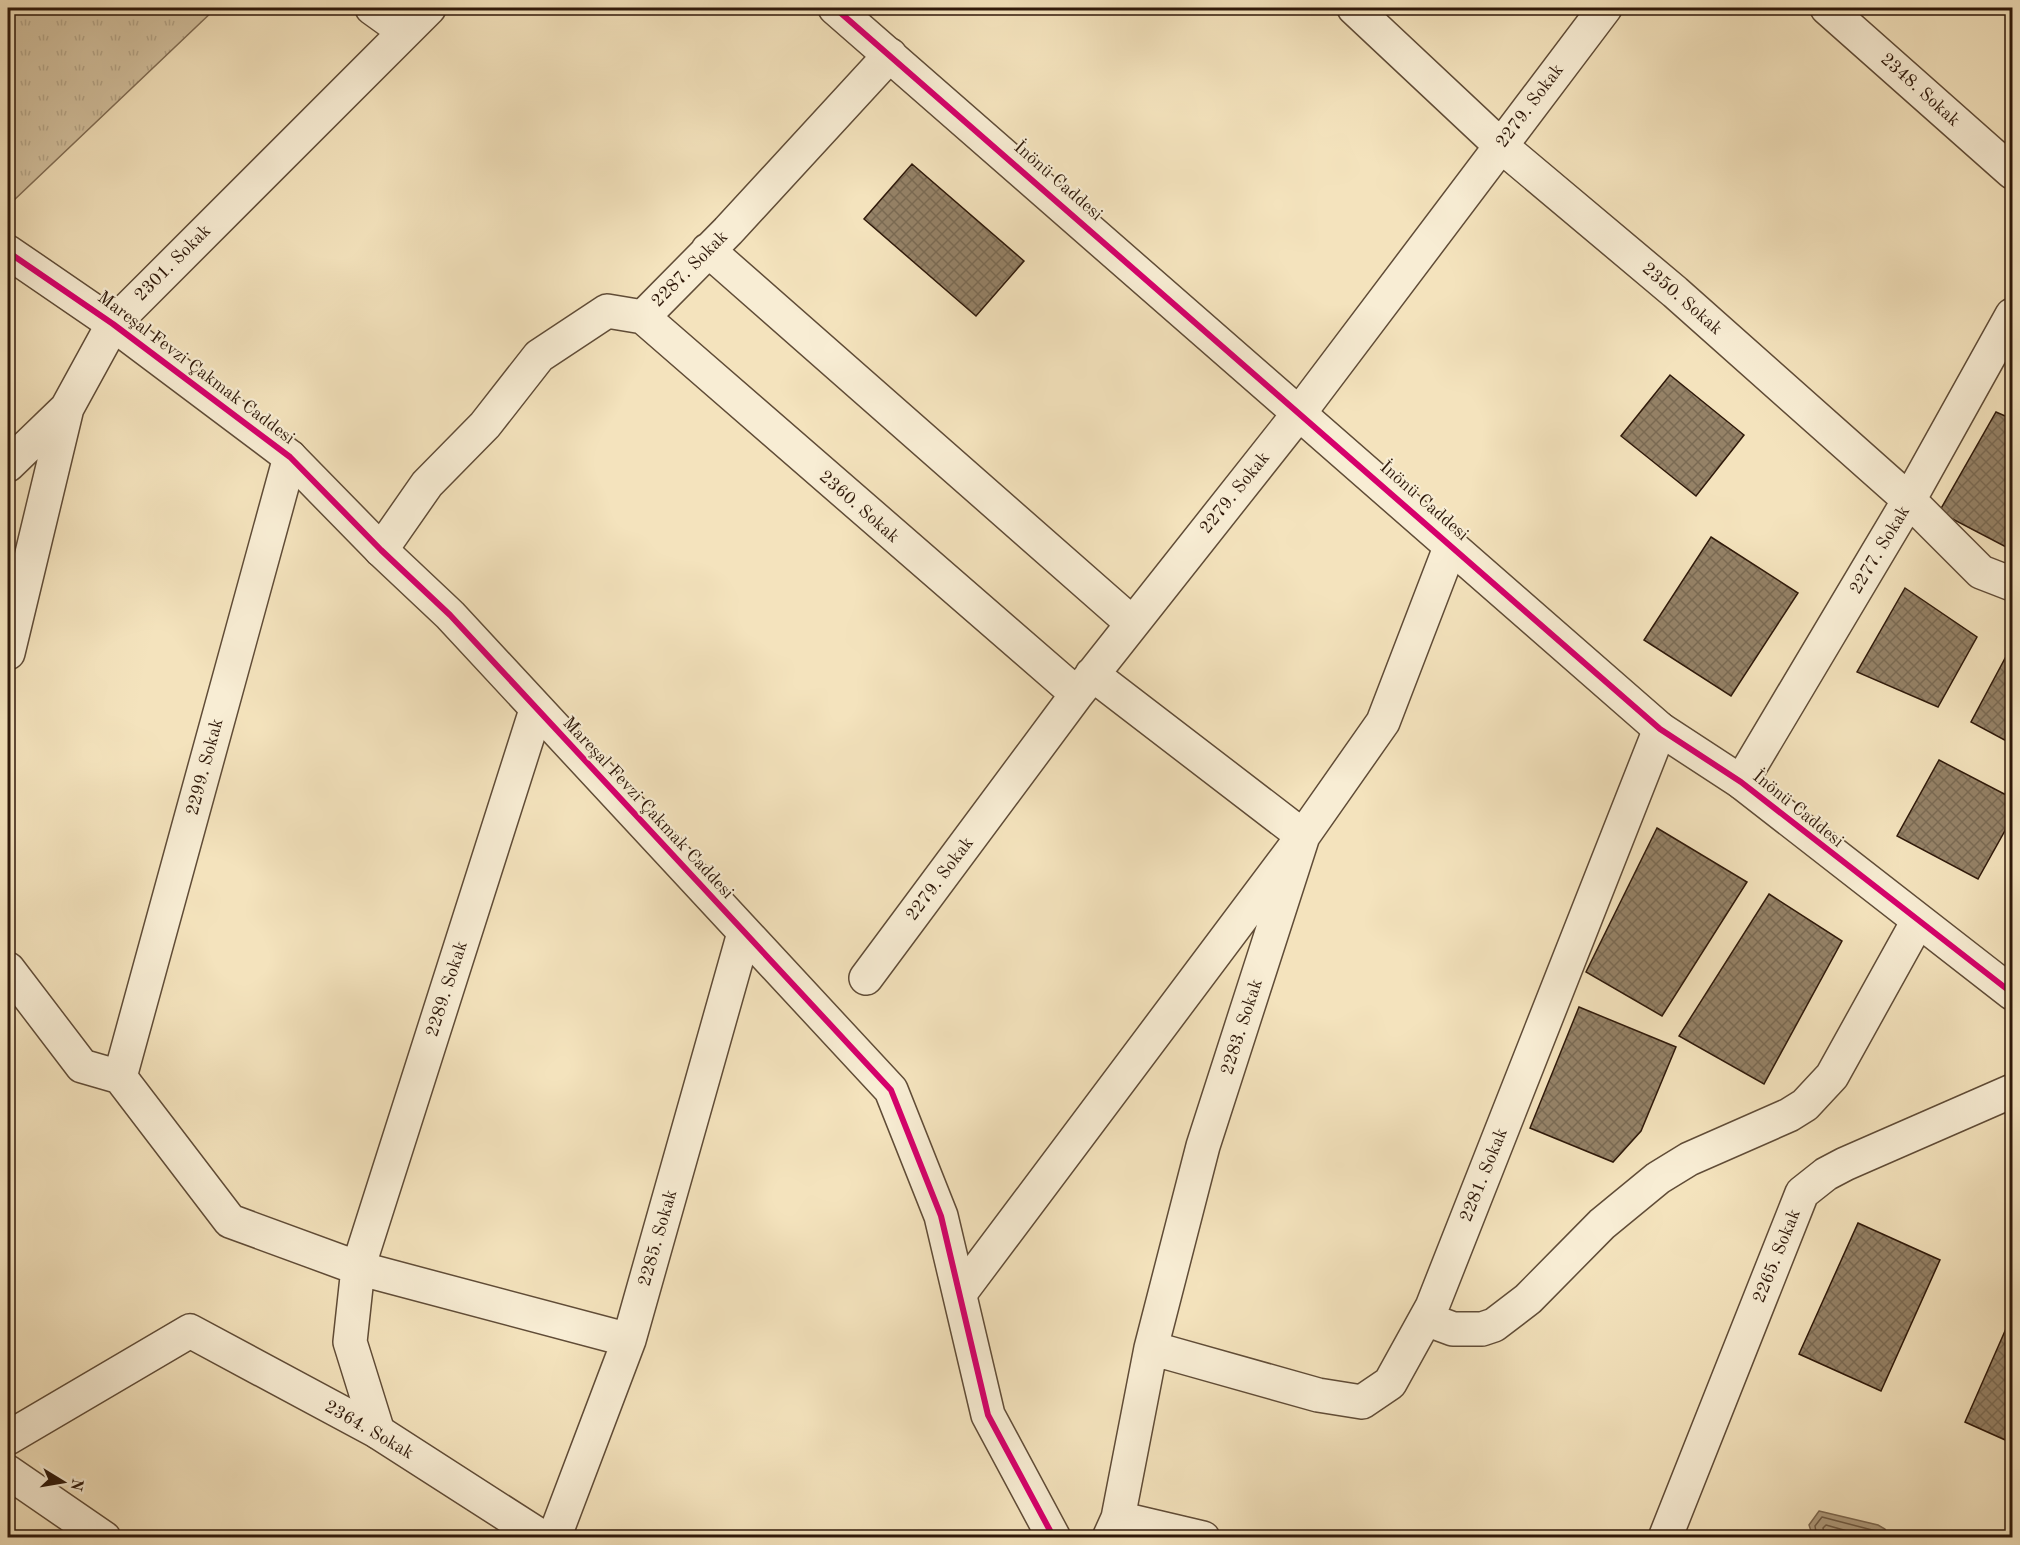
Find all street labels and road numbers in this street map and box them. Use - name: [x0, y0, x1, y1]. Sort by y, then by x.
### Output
- street label: 2348. Sokak: [1877, 50, 1963, 130]
- street label: 2279. Sokak: [1493, 61, 1567, 151]
- street label: İnönü Caddesi: [1010, 136, 1108, 224]
- street label: 2301. Sokak: [131, 221, 215, 305]
- street label: 2287. Sokak: [648, 227, 732, 311]
- street label: 2350. Sokak: [1639, 260, 1725, 338]
- street label: Mareşal Fevzi Çakmak Caddesi: [94, 288, 298, 448]
- street label: 2279. Sokak: [1197, 449, 1273, 537]
- street label: İnönü Caddesi: [1376, 456, 1474, 544]
- street label: 2360. Sokak: [816, 468, 902, 546]
- street label: 2277. Sokak: [1847, 503, 1913, 597]
- street label: Mareşal Fevzi Çakmak Caddesi: [559, 714, 737, 902]
- street label: 2299. Sokak: [183, 717, 227, 817]
- street label: İnönü Caddesi: [1749, 765, 1849, 851]
- street label: 2279. Sokak: [903, 834, 977, 924]
- street label: 2289. Sokak: [423, 939, 471, 1039]
- street label: 2283. Sokak: [1218, 977, 1266, 1077]
- street label: 2281. Sokak: [1457, 1125, 1511, 1225]
- street label: 2285. Sokak: [636, 1188, 680, 1288]
- street label: 2265. Sokak: [1750, 1206, 1804, 1306]
- street label: 2364. Sokak: [321, 1397, 417, 1463]

